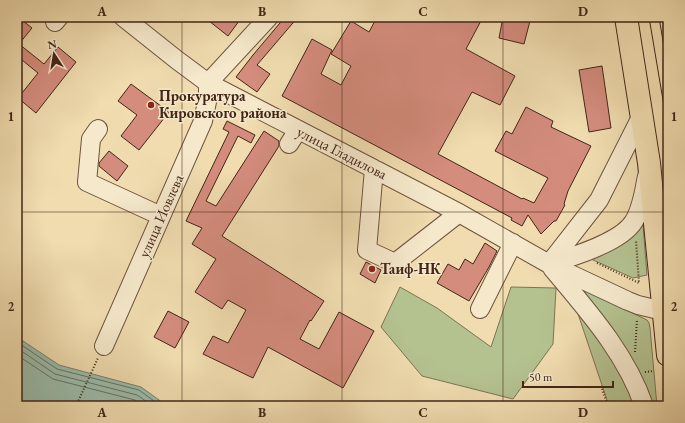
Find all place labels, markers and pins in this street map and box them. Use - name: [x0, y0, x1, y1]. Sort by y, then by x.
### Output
- place label: Прокуратура Кировского района: [159, 86, 287, 122]
- marker: Прокуратура Кировского района: [146, 100, 156, 110]
- place label: Таиф-НК: [380, 259, 441, 278]
- marker: Таиф-НК: [367, 264, 377, 274]

